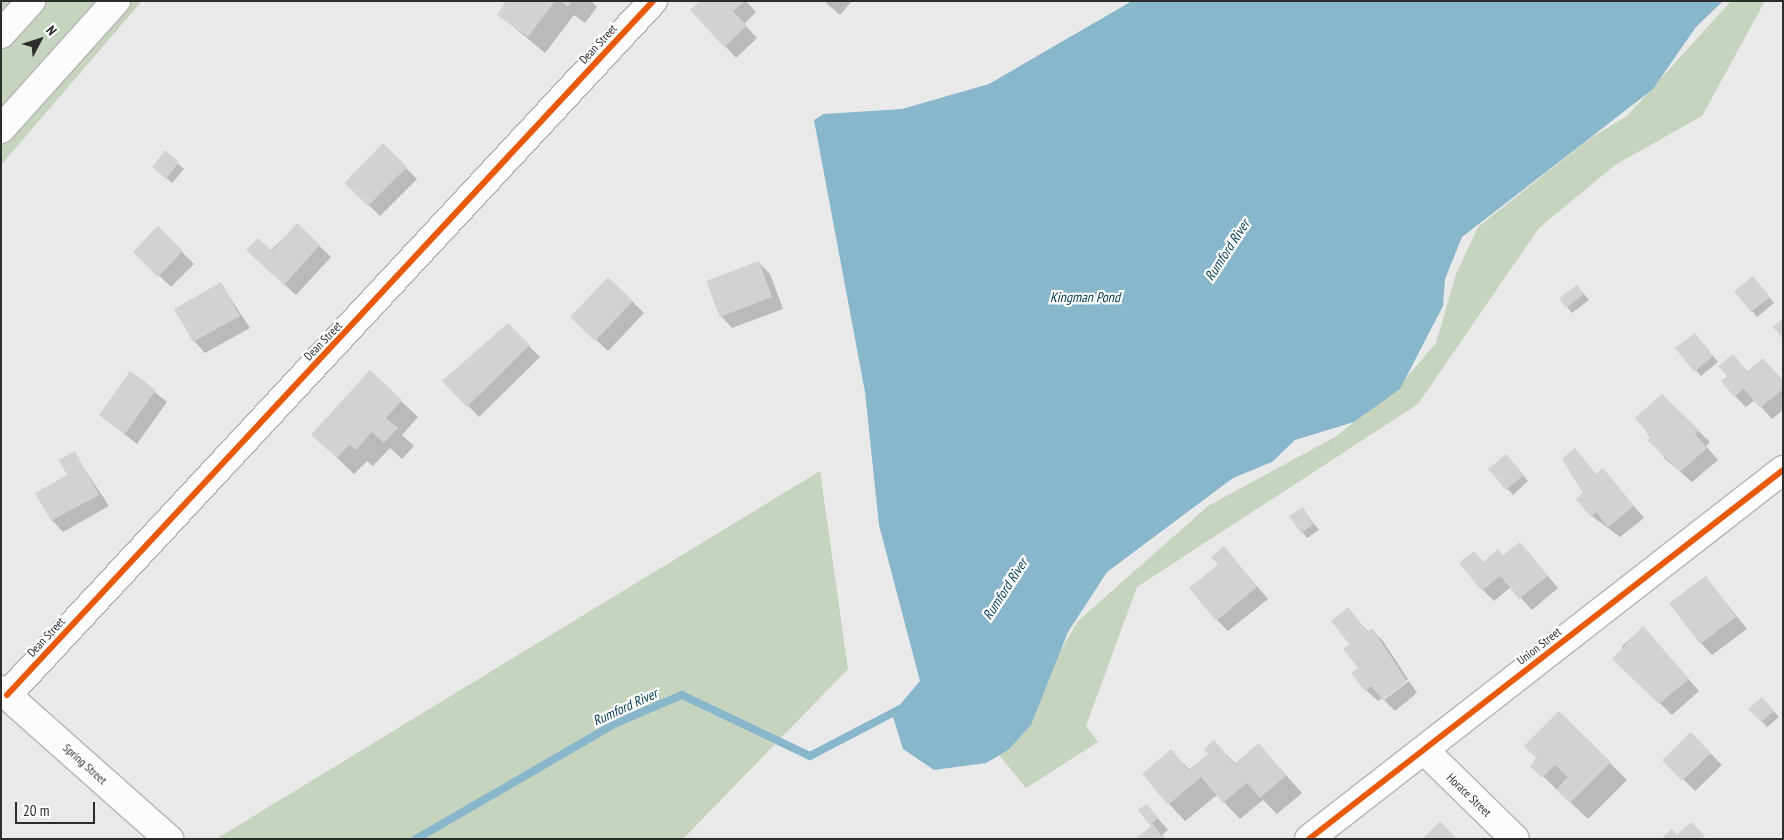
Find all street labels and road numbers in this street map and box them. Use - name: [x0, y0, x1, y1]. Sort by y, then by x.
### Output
- street label: Dean Street: [576, 21, 620, 67]
- street label: Dean Street: [301, 318, 345, 364]
- street label: Dean Street: [24, 614, 68, 660]
- street label: Union Street: [1514, 624, 1564, 668]
- street label: Spring Street: [60, 741, 110, 787]
- street label: Horace Street: [1444, 770, 1494, 820]

